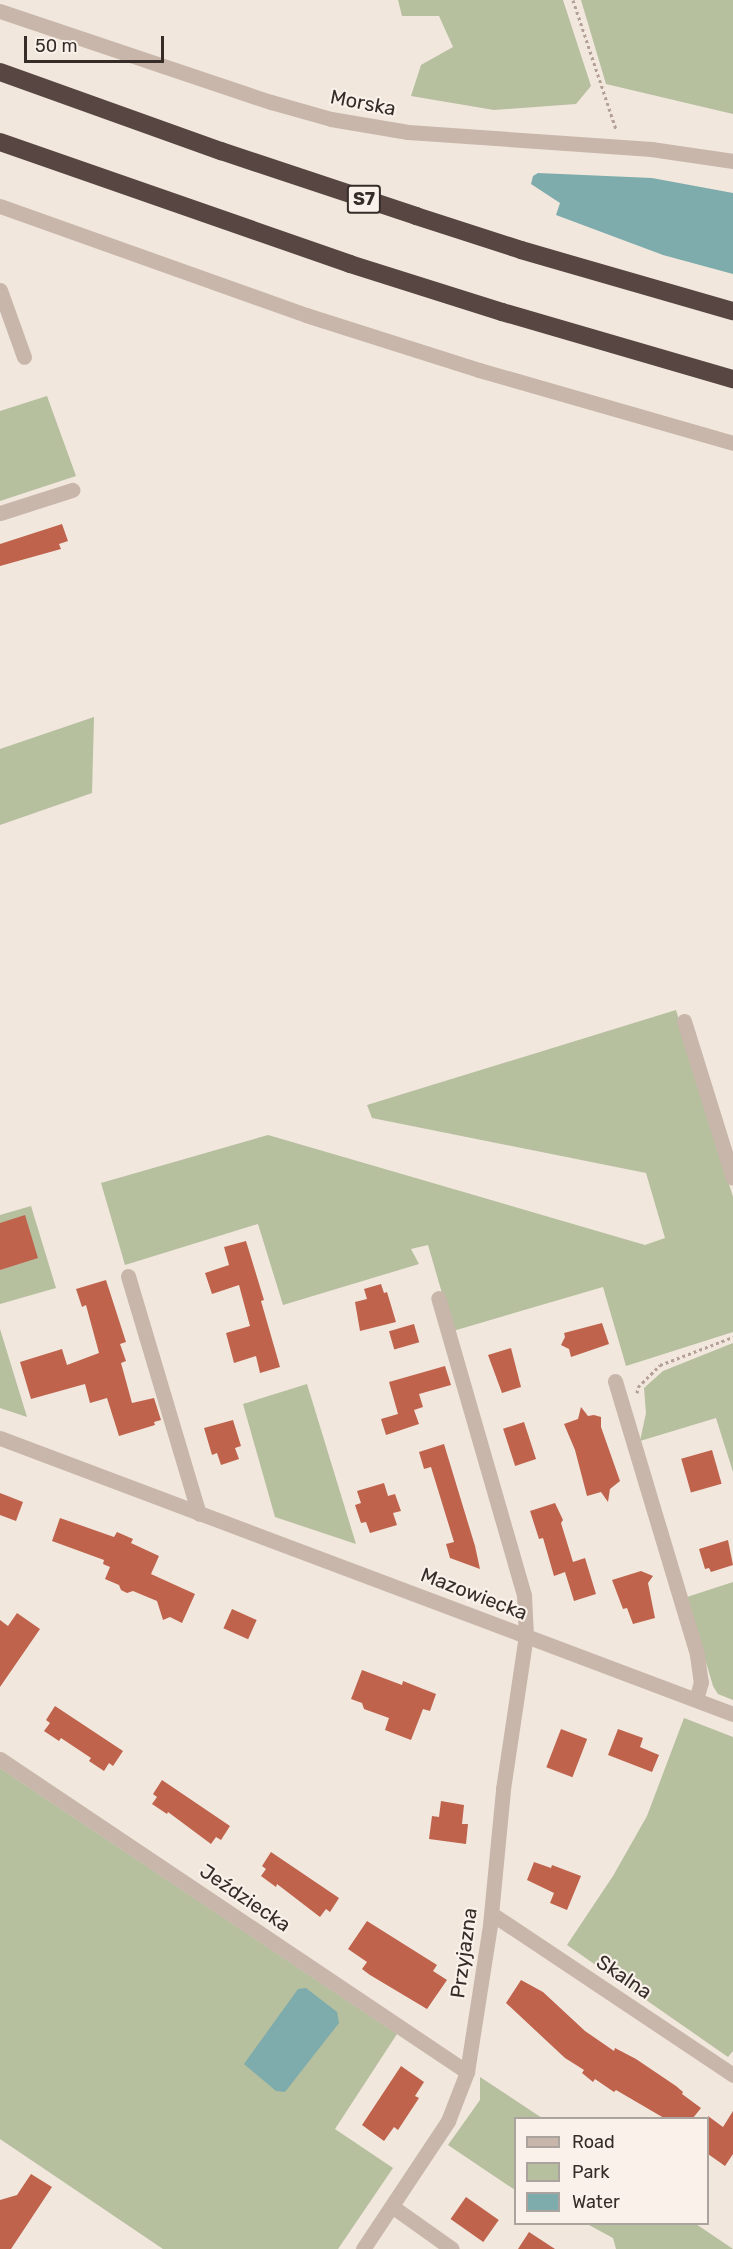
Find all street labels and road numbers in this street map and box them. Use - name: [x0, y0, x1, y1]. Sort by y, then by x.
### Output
- street label: Morska: [328, 85, 398, 121]
- road number: S7: [346, 184, 382, 214]
- street label: Mazowiecka: [417, 1563, 531, 1625]
- street label: Jeździecka: [195, 1859, 295, 1937]
- street label: Przyjazna: [446, 1906, 482, 2000]
- street label: Skalna: [592, 1950, 656, 2004]

